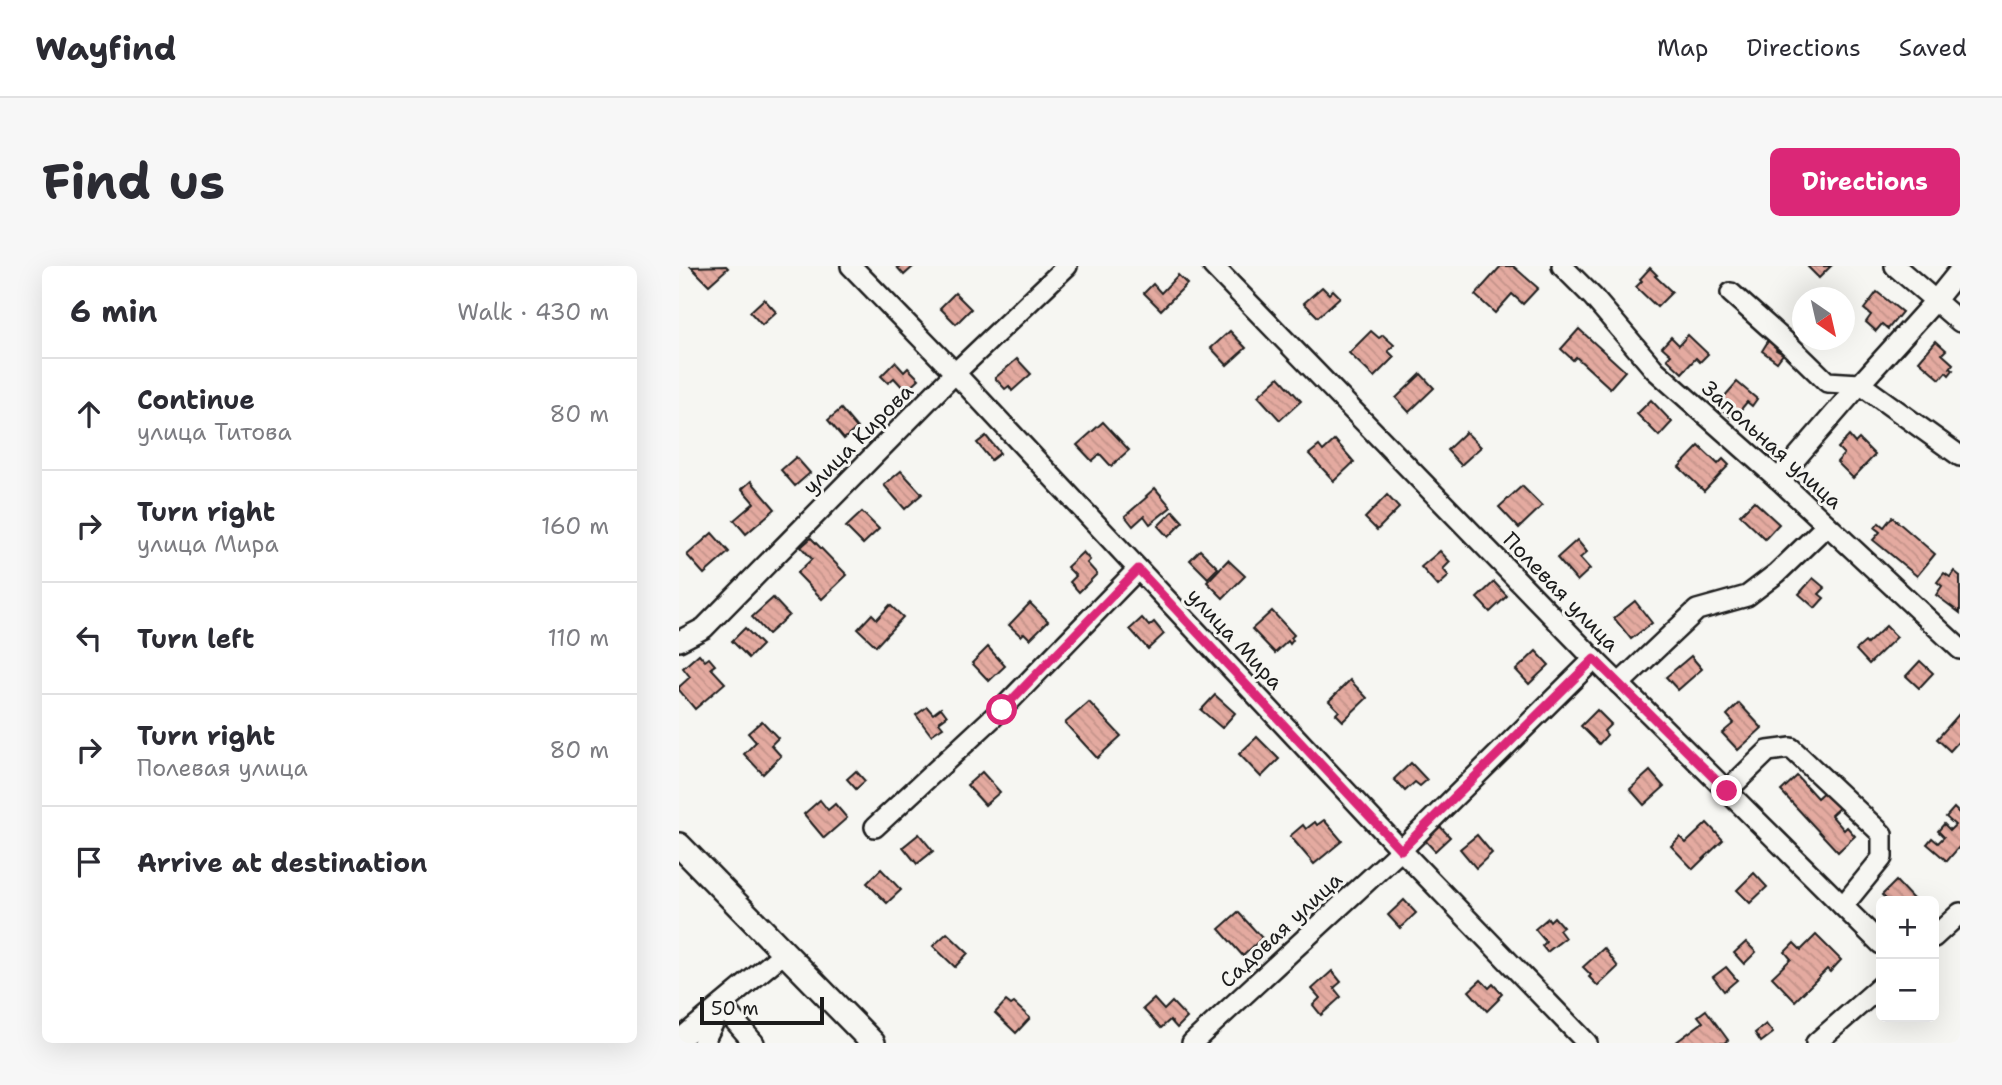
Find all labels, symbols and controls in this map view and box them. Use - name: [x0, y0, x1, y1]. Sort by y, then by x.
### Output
- text: Wayfind: [35, 26, 176, 71]
- text: Map: [1657, 32, 1708, 64]
- text: Directions: [1746, 32, 1861, 64]
- text: Saved: [1899, 32, 1967, 64]
- button: Directions: [1770, 148, 1960, 216]
- text: Find us: [42, 149, 225, 215]
- north arrow: [1792, 287, 1855, 350]
- text: 6 min: [70, 291, 157, 332]
- text: Walk · 430 m: [457, 297, 609, 327]
- street label: Запольная улица: [1696, 374, 1848, 516]
- street label: улица Кирова: [797, 378, 919, 500]
- text: Continue: [137, 382, 255, 417]
- icon: ahead: [70, 395, 108, 433]
- text: 80 m: [550, 399, 609, 429]
- text: улица Титова: [137, 417, 292, 447]
- text: Turn right: [137, 494, 275, 529]
- icon: right: [70, 507, 108, 545]
- text: 160 m: [541, 511, 609, 541]
- street label: Полевая улица: [1497, 526, 1625, 658]
- text: улица Мира: [137, 529, 279, 559]
- street label: улица Мира: [1181, 582, 1289, 696]
- icon: left: [70, 619, 108, 657]
- text: Turn left: [137, 621, 254, 656]
- text: 110 m: [547, 623, 609, 653]
- route start: [986, 694, 1017, 725]
- text: Turn right: [137, 718, 275, 753]
- icon: right: [70, 731, 108, 769]
- text: 80 m: [550, 735, 609, 765]
- text: Полевая улица: [137, 753, 308, 783]
- route end: [1711, 775, 1742, 806]
- icon: arrive: [70, 843, 108, 881]
- text: Arrive at destination: [137, 845, 427, 880]
- street label: Садовая улица: [1214, 866, 1348, 994]
- map controls: [1876, 896, 1939, 1022]
- button: +: [1876, 896, 1939, 959]
- button: −: [1876, 959, 1939, 1022]
- scale bar: [700, 994, 824, 1026]
- text: 50 m: [711, 996, 759, 1021]

